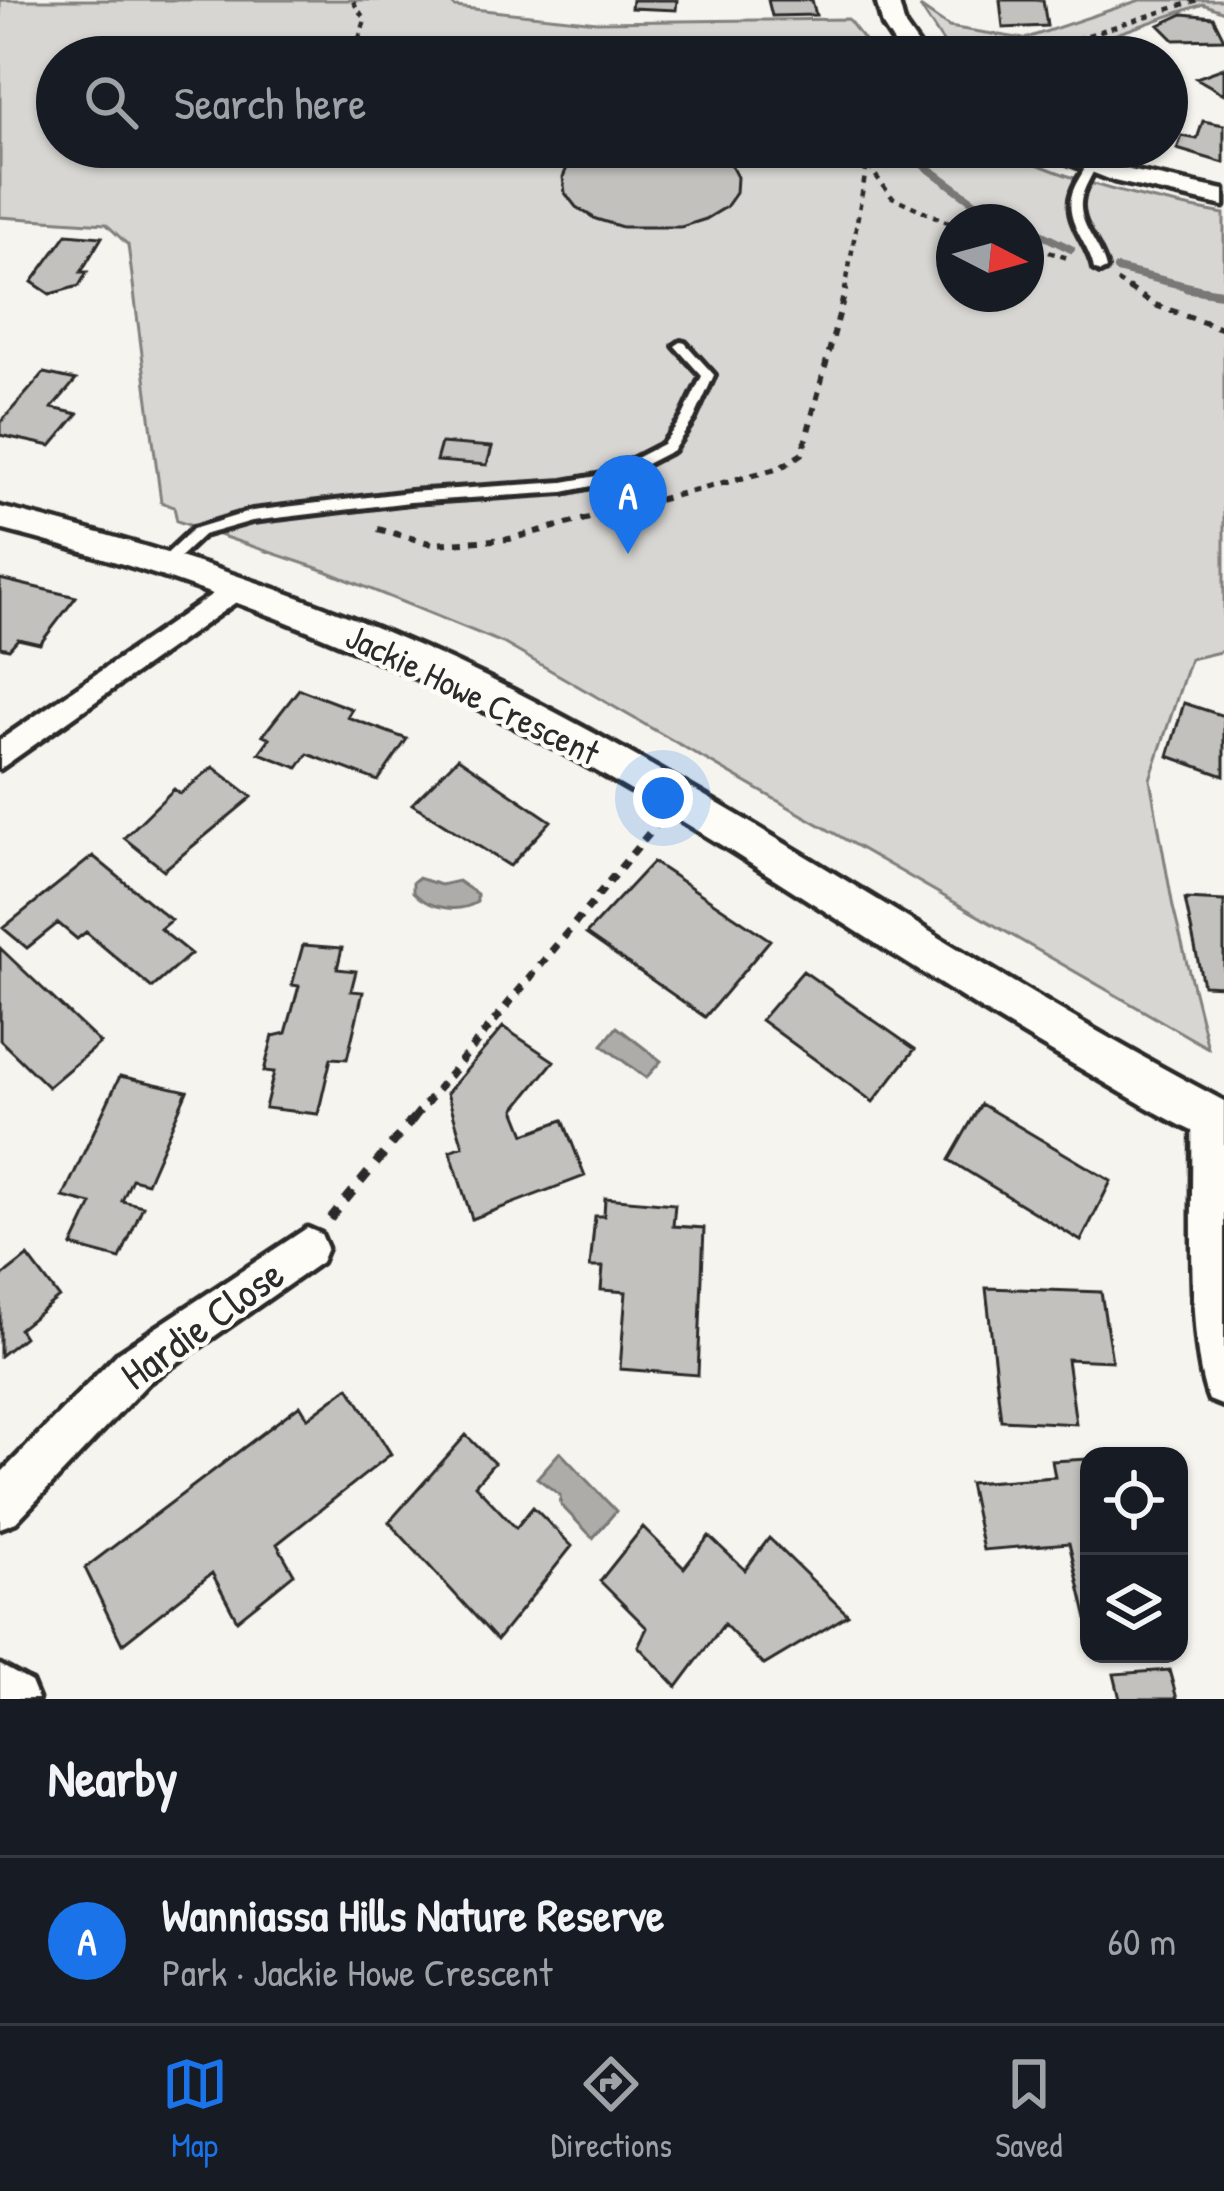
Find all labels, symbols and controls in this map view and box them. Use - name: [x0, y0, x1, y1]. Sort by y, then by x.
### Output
- search box: [36, 36, 1188, 168]
- icon: search: [78, 69, 144, 135]
- text: Search here: [174, 72, 366, 133]
- north arrow: [936, 204, 1044, 312]
- pin: A: [589, 455, 667, 554]
- street label: Jackie Howe Crescent: [338, 611, 609, 776]
- your location: [633, 768, 693, 828]
- street label: Hardie Close: [109, 1245, 295, 1402]
- map controls: [1080, 1447, 1188, 1663]
- button: locate: [1080, 1447, 1188, 1555]
- button: layers: [1080, 1555, 1188, 1663]
- text: Nearby: [48, 1743, 178, 1812]
- text: Wanniassa Hills Nature Reserve: [162, 1884, 664, 1945]
- text: A: [77, 1914, 97, 1967]
- text: 60 m: [1107, 1914, 1176, 1967]
- text: Park · Jackie Howe Crescent: [162, 1945, 552, 1998]
- tab: Map: [162, 2051, 228, 2167]
- tab: Directions: [551, 2051, 672, 2167]
- tab: Saved: [995, 2051, 1062, 2167]

